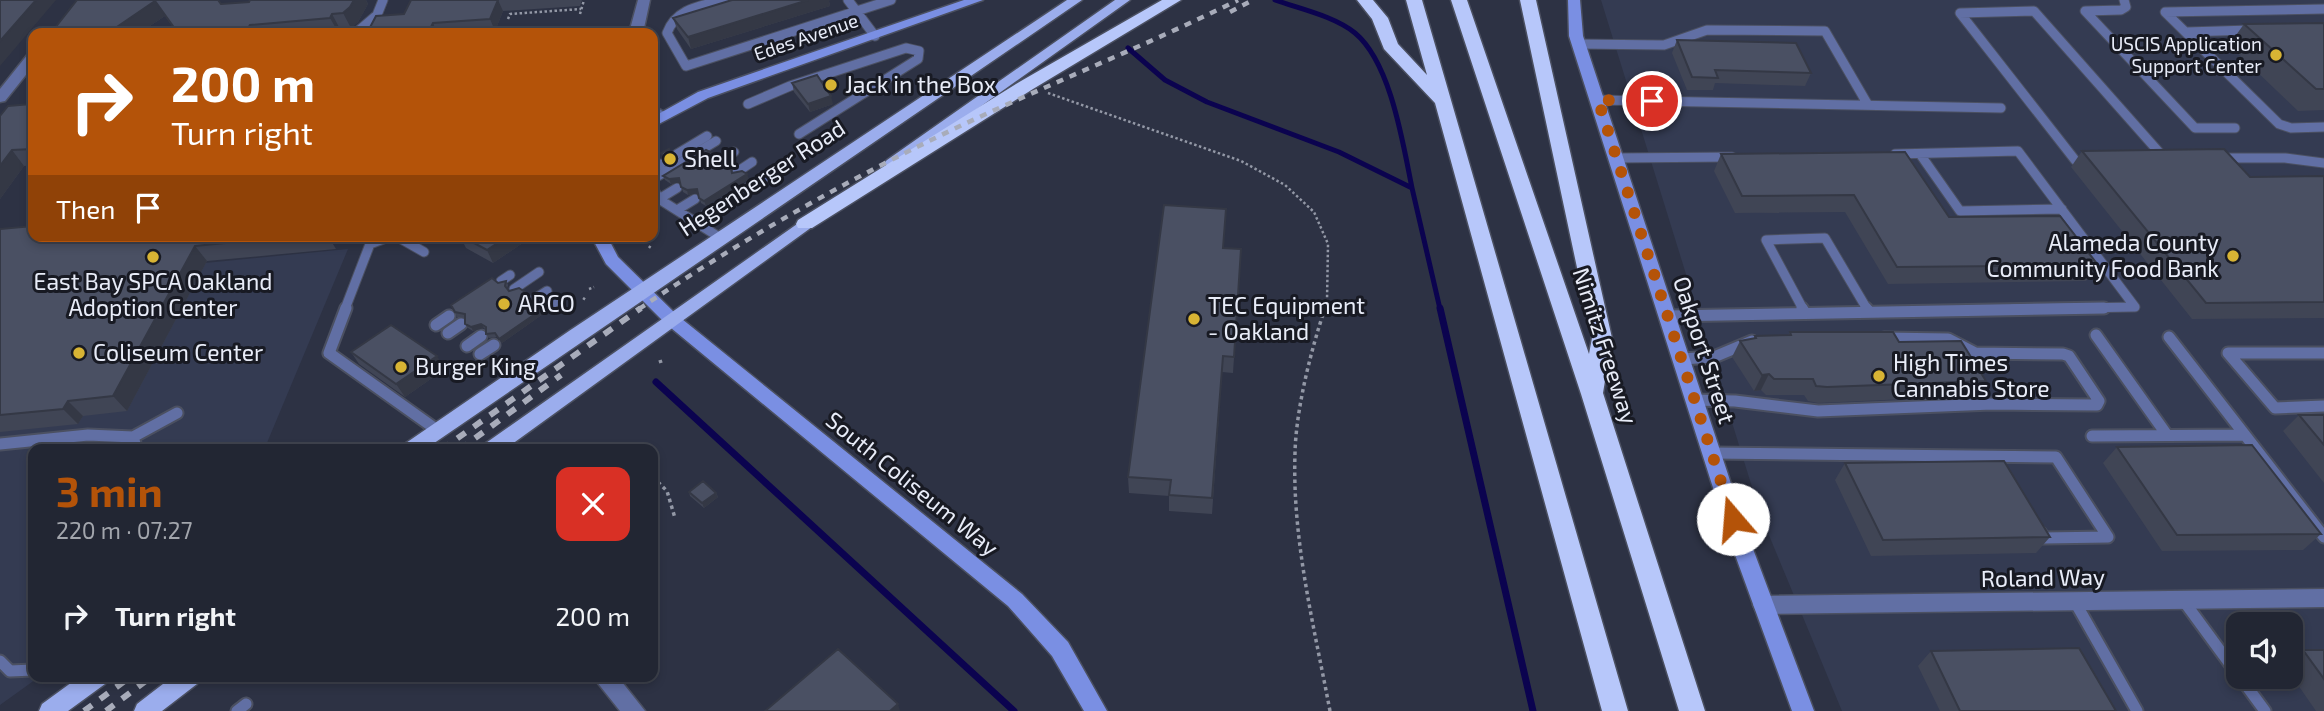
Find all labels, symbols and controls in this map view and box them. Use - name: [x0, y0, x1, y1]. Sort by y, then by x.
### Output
- street label: Edes Avenue: [751, 8, 861, 65]
- place label: USCIS Application Support Center: [2111, 32, 2262, 77]
- marker: USCIS Application Support Center: [2268, 47, 2284, 63]
- text: 200 m: [171, 53, 315, 112]
- icon: right: [56, 56, 147, 147]
- place label: Jack in the Box: [845, 70, 996, 98]
- pin: [1622, 71, 1682, 131]
- marker: Jack in the Box: [823, 77, 839, 93]
- icon: arrive: [1633, 82, 1671, 120]
- text: Turn right: [171, 113, 313, 151]
- street label: Hegenberger Road: [673, 113, 850, 241]
- place label: Shell: [684, 144, 736, 172]
- marker: Shell: [662, 151, 678, 167]
- icon: arrive: [129, 189, 167, 227]
- text: Then: [56, 193, 115, 224]
- place label: Alameda County Community Food Bank: [1986, 228, 2219, 282]
- marker: Alameda County Community Food Bank: [2225, 248, 2241, 264]
- marker: East Bay SPCA Oakland Adoption Center: [145, 249, 161, 265]
- street label: Nimitz Freeway: [1567, 264, 1644, 427]
- place label: East Bay SPCA Oakland Adoption Center: [34, 267, 272, 321]
- street label: Oakport Street: [1668, 273, 1742, 427]
- place label: ARCO: [518, 289, 575, 317]
- place label: TEC Equipment - Oakland: [1208, 291, 1365, 345]
- marker: ARCO: [496, 296, 512, 312]
- marker: TEC Equipment - Oakland: [1186, 311, 1202, 327]
- place label: Coliseum Center: [93, 338, 263, 366]
- marker: Coliseum Center: [71, 345, 87, 361]
- place label: High Times Cannabis Store: [1893, 348, 2050, 402]
- place label: Burger King: [415, 352, 536, 380]
- marker: Burger King: [393, 359, 409, 375]
- marker: High Times Cannabis Store: [1871, 368, 1887, 384]
- street label: South Coliseum Way: [821, 405, 1004, 561]
- text: 3 min: [56, 465, 163, 515]
- button: close: [556, 467, 630, 541]
- position arrow: [1696, 482, 1770, 556]
- text: 220 m · 07:27: [56, 516, 192, 544]
- street label: Roland Way: [1981, 562, 2105, 592]
- icon: right: [56, 597, 94, 635]
- text: Turn right: [115, 600, 236, 631]
- text: 200 m: [555, 600, 630, 631]
- map controls: [2226, 612, 2303, 689]
- button: sound: [2226, 612, 2303, 689]

